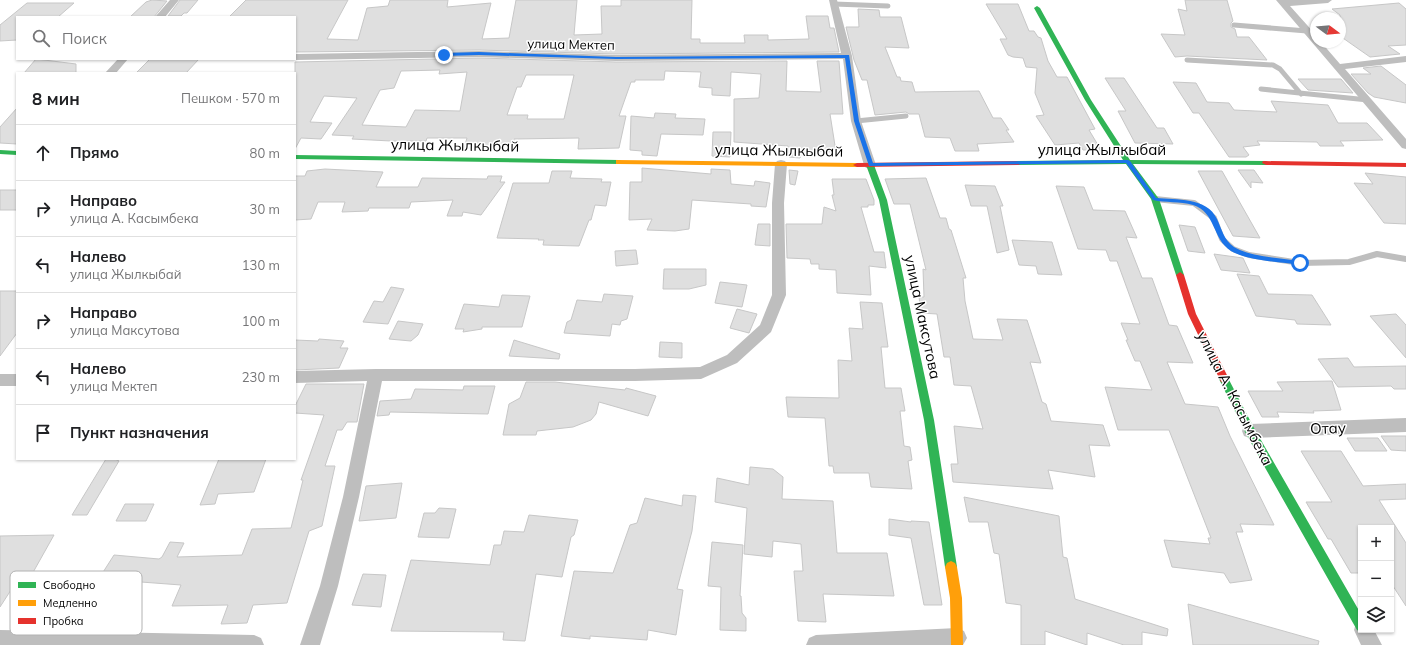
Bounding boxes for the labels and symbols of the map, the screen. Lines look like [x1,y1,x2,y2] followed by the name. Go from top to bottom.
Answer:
[1310,12,1346,48] north arrow
[527,35,615,53] street label: улица Мектеп
[435,46,453,64] route end
[391,134,519,156] street label: улица Жылкыбай
[715,139,843,161] street label: улица Жылкыбай
[1038,140,1166,159] street label: улица Жылкыбай
[901,253,945,381] street label: улица Максутова
[1291,254,1309,272] route start
[1193,328,1277,468] street label: улица А. Касымбека
[1310,418,1346,438] street label: Отау
[10,571,142,635] legend
[43,578,96,592] text: Свободно
[43,596,97,610] text: Медленно
[43,614,84,628] text: Пробка

